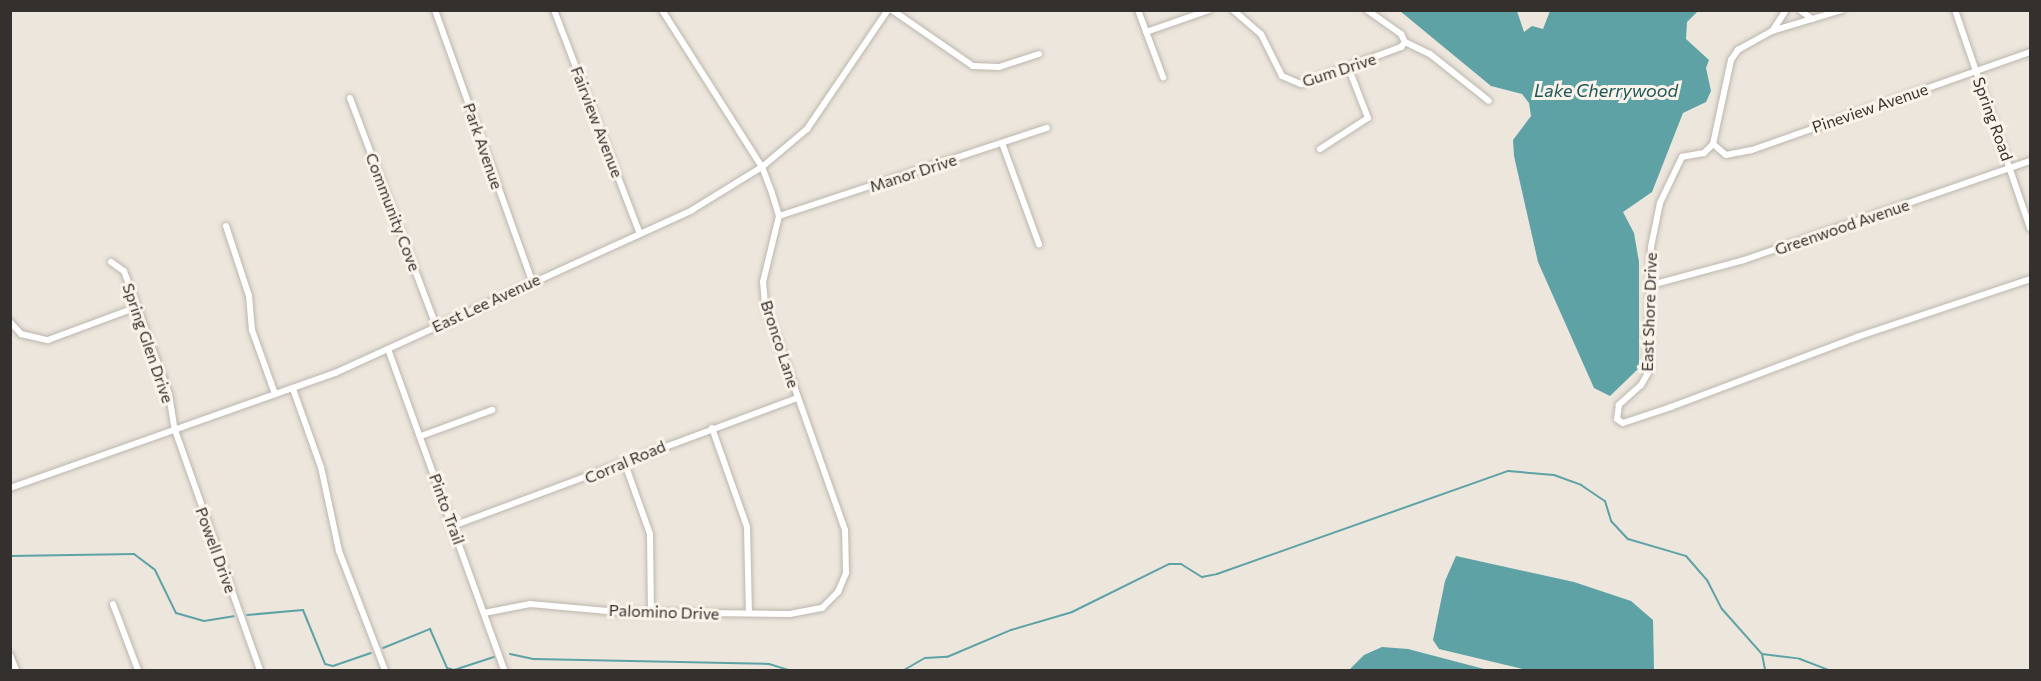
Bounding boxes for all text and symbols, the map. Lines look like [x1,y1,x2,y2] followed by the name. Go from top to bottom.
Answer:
[1300,49,1378,91] street label: Gum Drive
[567,64,627,180] street label: Fairview Avenue
[1969,75,2017,163] street label: Spring Road
[1534,79,1678,101] water label: Lake Cherrywood
[1810,79,1930,137] street label: Pineview Avenue
[459,100,507,192] street label: Park Avenue
[362,150,424,274] street label: Community Cove
[867,150,959,196] street label: Manor Drive
[1772,195,1912,259] street label: Greenwood Avenue
[1637,252,1661,372] street label: East Shore Drive
[429,270,543,336] street label: East Lee Avenue
[119,281,177,405] street label: Spring Glen Drive
[757,298,803,390] street label: Bronco Lane
[582,436,668,488] street label: Corral Road
[425,471,469,547] street label: Pinto Trail
[192,505,240,595] street label: Powell Drive
[608,600,720,624] street label: Palomino Drive

